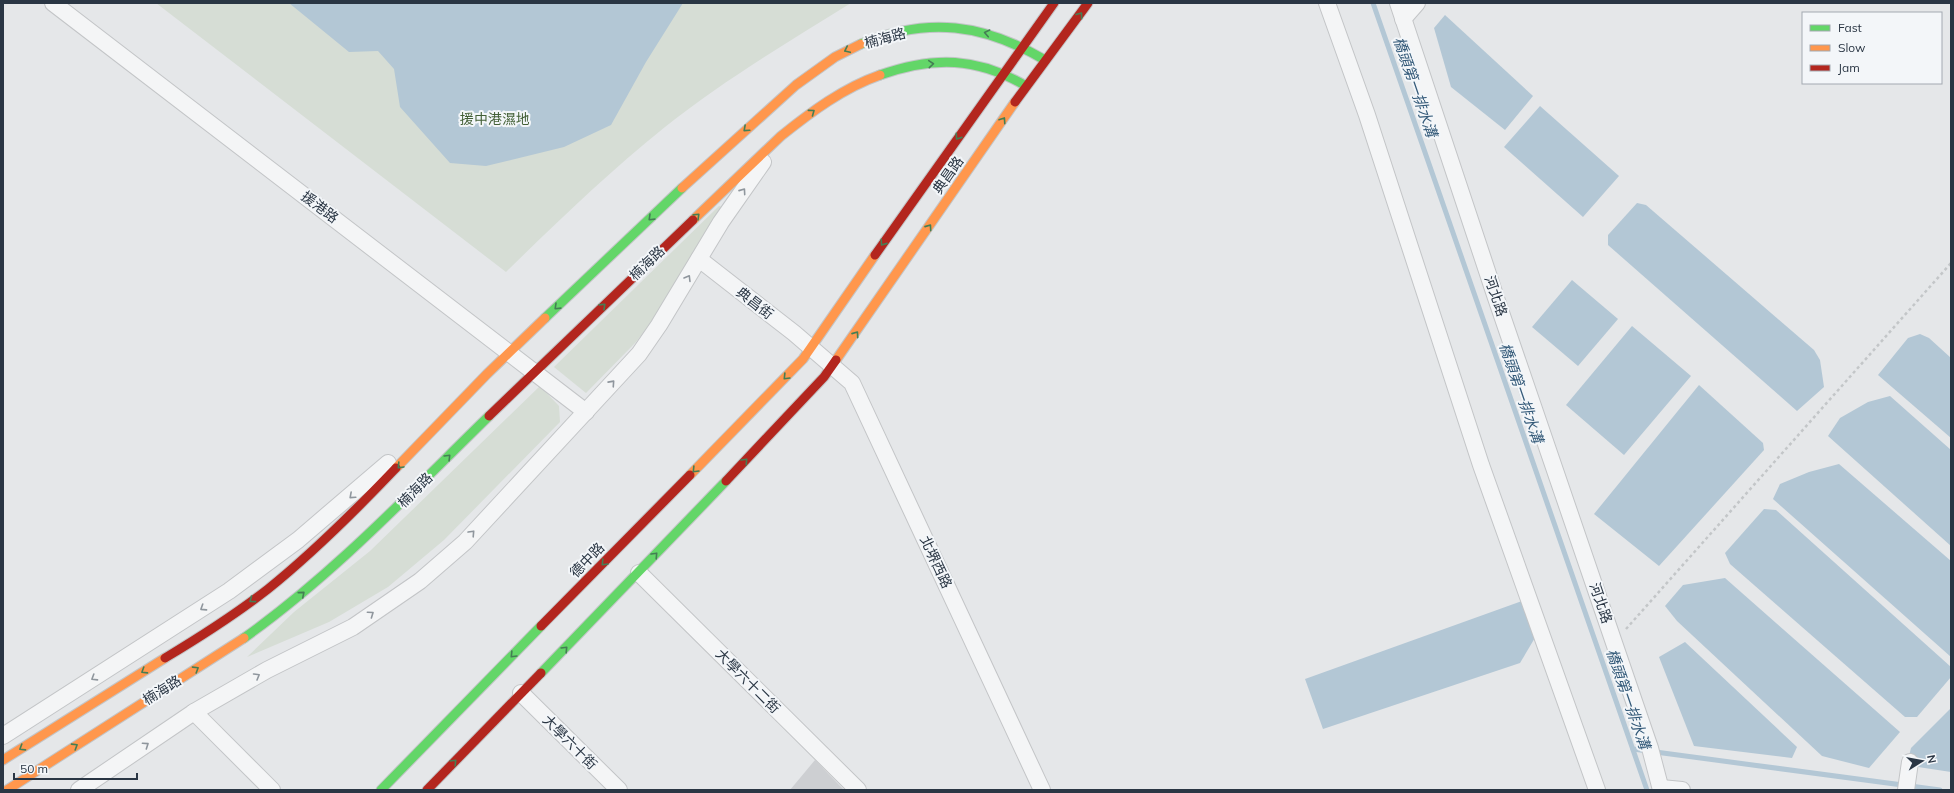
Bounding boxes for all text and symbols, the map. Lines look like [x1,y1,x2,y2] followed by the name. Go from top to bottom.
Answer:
[1075,12,1082,19] one-way arrow
[1802,12,1942,84] legend
[1838,20,1862,35] text: Fast
[862,24,908,52] street label: 楠海路
[984,29,990,37] one-way arrow
[1389,34,1442,141] water label: 橋頭第一排水溝
[1838,40,1866,55] text: Slow
[844,45,851,53] one-way arrow
[928,60,934,69] one-way arrow
[1838,60,1860,75] text: Jam
[808,109,815,117] one-way arrow
[460,110,530,128] park label: 援中港濕地
[998,117,1005,124] one-way arrow
[743,124,751,132] one-way arrow
[956,132,963,139] one-way arrow
[929,153,967,197] street label: 典昌路
[298,187,342,227] street label: 援港路
[738,188,746,195] one-way arrow
[648,213,656,220] one-way arrow
[692,213,700,221] one-way arrow
[925,224,932,231] one-way arrow
[880,239,888,246] one-way arrow
[626,242,668,284] street label: 楠海路
[1481,273,1511,319] street label: 河北路
[683,275,690,282] one-way arrow
[733,283,777,323] street label: 典昌街
[554,302,562,310] one-way arrow
[598,304,605,311] one-way arrow
[851,331,859,338] one-way arrow
[1495,340,1548,447] water label: 橋頭第一排水溝
[783,372,791,380] one-way arrow
[608,380,615,388] one-way arrow
[443,454,451,462] one-way arrow
[740,458,747,466] one-way arrow
[397,461,405,469] one-way arrow
[692,465,700,473] one-way arrow
[394,469,436,511] street label: 楠海路
[349,491,356,498] one-way arrow
[467,530,475,538] one-way arrow
[916,533,956,591] street label: 北堺西路
[566,539,608,581] street label: 德中路
[650,553,657,560] one-way arrow
[601,558,609,566] one-way arrow
[1586,580,1616,626] street label: 河北路
[297,591,305,598] one-way arrow
[250,595,257,602] one-way arrow
[200,603,207,611] one-way arrow
[367,611,374,619] one-way arrow
[712,645,784,717] street label: 大學六十二街
[560,646,568,654] one-way arrow
[1602,646,1655,753] water label: 橋頭第一排水溝
[510,650,518,658] one-way arrow
[192,666,199,674] one-way arrow
[141,667,148,674] one-way arrow
[139,671,185,709] street label: 楠海路
[91,674,98,681] one-way arrow
[253,674,260,681] one-way arrow
[539,711,601,773] street label: 大學六十街
[1902,741,1942,781] north arrow
[142,742,149,749] one-way arrow
[19,743,26,750] one-way arrow
[70,744,77,751] one-way arrow
[1924,754,1939,765] text: N
[14,755,137,781] scale bar
[450,759,457,767] one-way arrow
[20,761,48,776] text: 50 m

